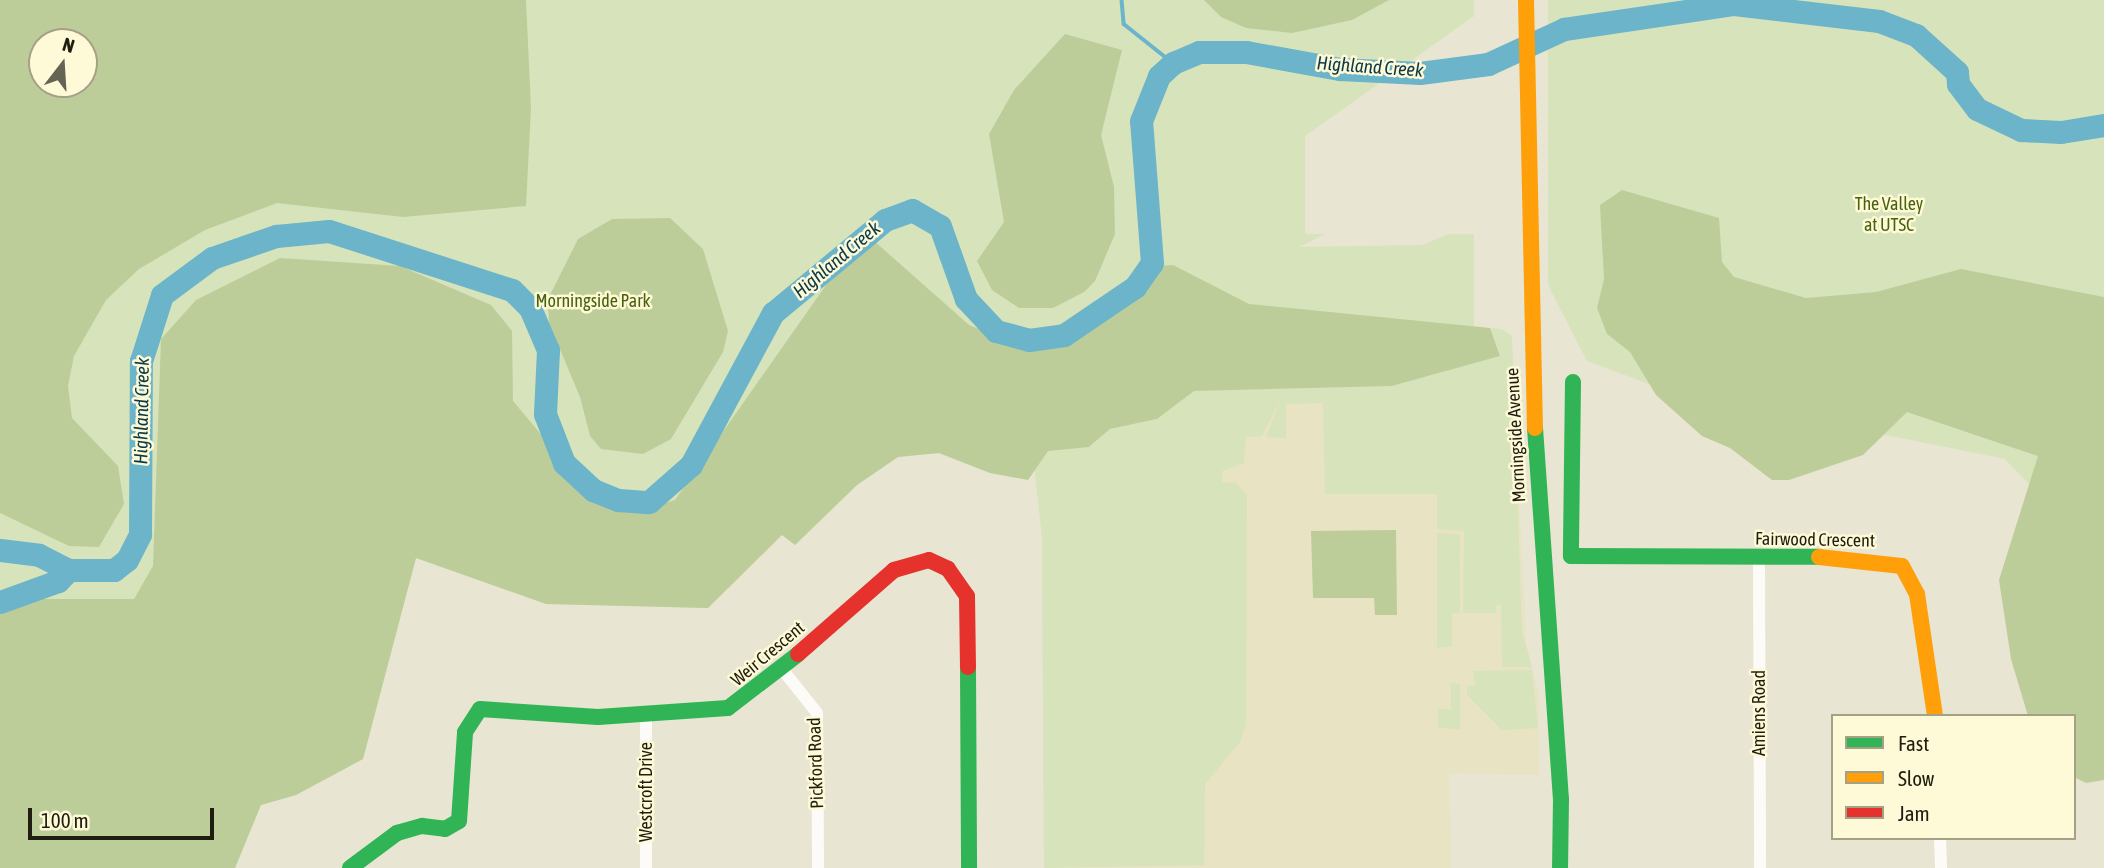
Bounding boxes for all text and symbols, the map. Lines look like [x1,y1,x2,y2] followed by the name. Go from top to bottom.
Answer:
[28,28,98,98] north arrow
[60,33,77,57] text: N
[1316,52,1424,82] water label: Highland Creek
[1855,194,1923,236] park label: The Valley at UTSC
[789,217,885,303] water label: Highland Creek
[536,290,650,312] park label: Morningside Park
[130,357,154,465] water label: Highland Creek
[1502,367,1530,503] street label: Morningside Avenue
[1755,528,1875,552] street label: Fairwood Crescent
[727,617,809,691] street label: Weir Crescent
[1748,670,1770,756] street label: Amiens Road
[1831,714,2076,840] legend
[804,717,828,809] street label: Pickford Road
[1898,731,1929,755] text: Fast
[635,742,657,842] street label: Westcroft Drive
[1898,766,1934,790] text: Slow
[32,794,217,838] scale bar
[1898,801,1930,825] text: Jam
[41,808,89,832] text: 100 m

